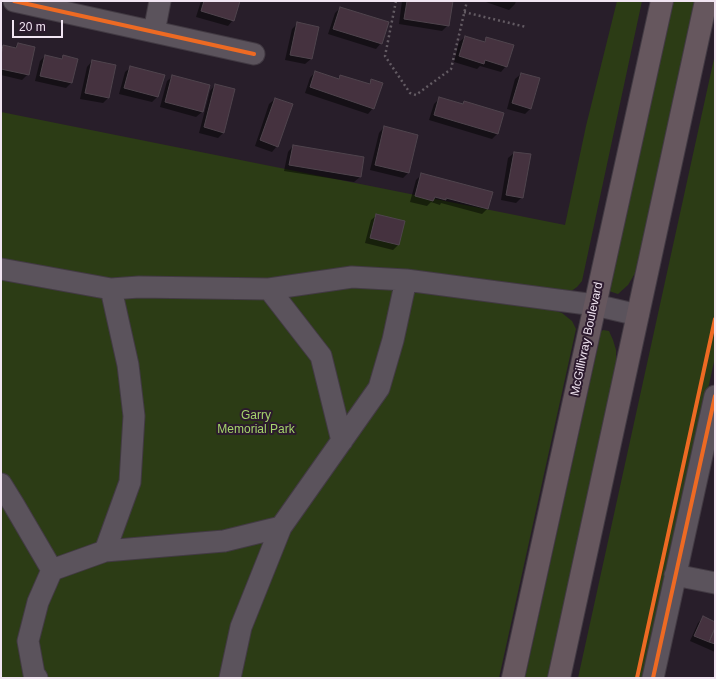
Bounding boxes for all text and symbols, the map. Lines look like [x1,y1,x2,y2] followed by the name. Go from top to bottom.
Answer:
[14,12,65,38] scale bar
[19,20,46,34] text: 20 m
[568,281,606,397] street label: McGillivray Boulevard
[217,409,295,437] park label: Garry Memorial Park

